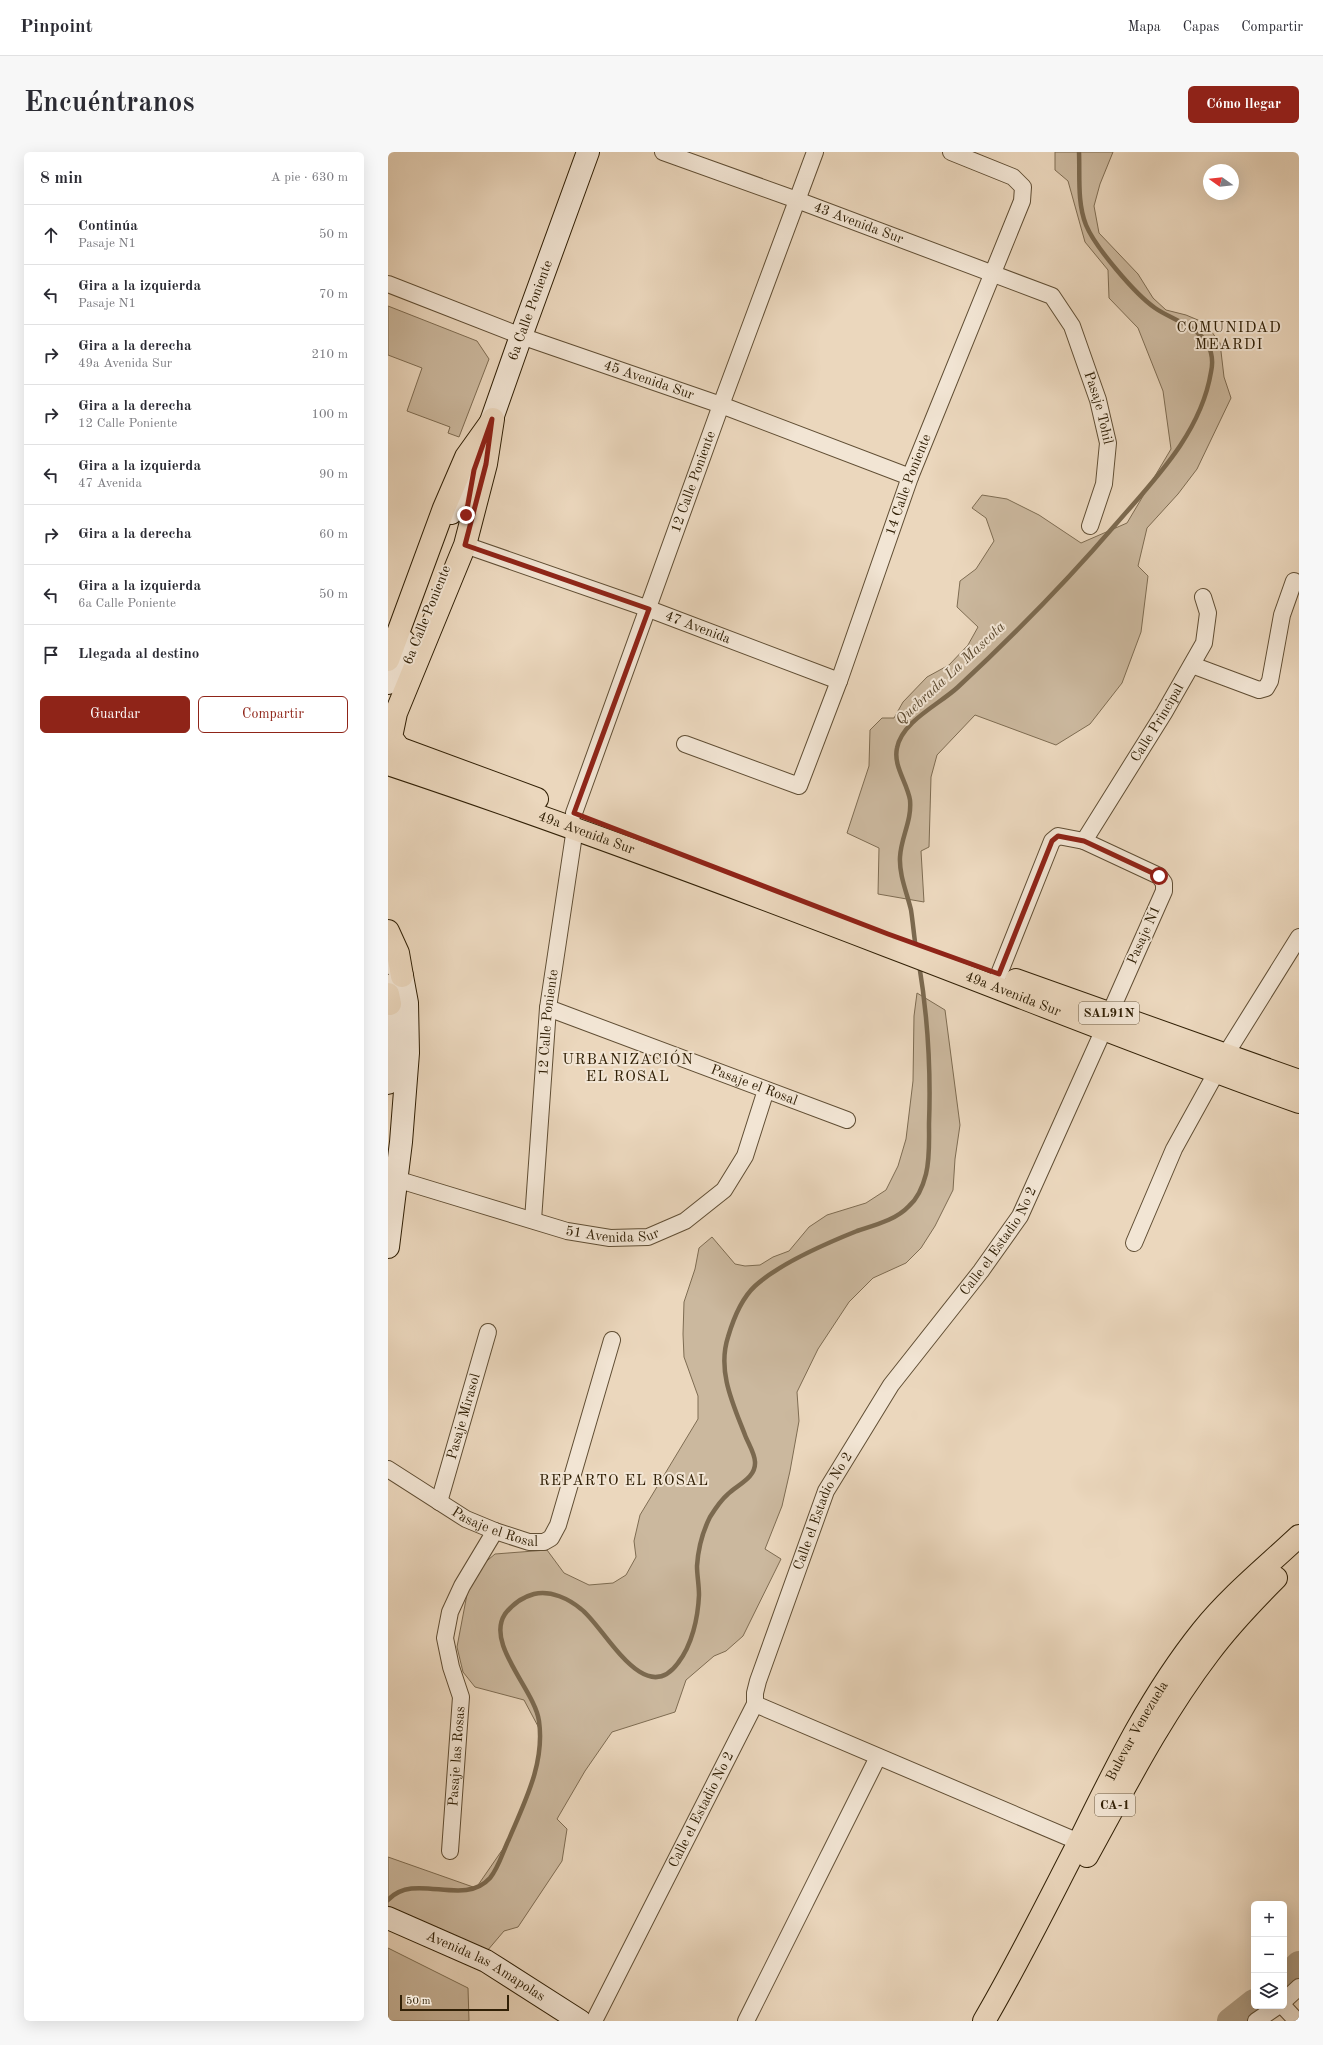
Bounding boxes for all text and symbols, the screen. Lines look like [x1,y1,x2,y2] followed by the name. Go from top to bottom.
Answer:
[20,18,93,37] text: Pinpoint
[1128,20,1161,34] text: Mapa
[1183,20,1219,34] text: Capas
[1241,20,1303,34] text: Compartir
[1188,86,1299,123] button: Cómo llegar
[24,90,194,118] text: Encuéntranos
[1203,164,1239,200] north arrow
[40,170,83,187] text: 8 min
[271,171,348,184] text: A pie · 630 m
[812,200,905,246] street label: 43 Avenida Sur
[78,219,138,234] text: Continúa
[40,224,62,246] icon: ahead
[319,228,348,241] text: 50 m
[78,237,136,250] text: Pasaje N1
[506,258,555,362] street label: 6a Calle Poniente
[78,279,201,294] text: Gira a la izquierda
[40,284,62,306] icon: left
[319,288,348,301] text: 70 m
[78,297,136,310] text: Pasaje N1
[1176,321,1282,353] district label: COMUNIDAD MEARDI
[78,339,192,354] text: Gira a la derecha
[40,344,62,366] icon: right
[311,348,348,361] text: 210 m
[78,357,172,370] text: 49a Avenida Sur
[602,358,696,402] street label: 45 Avenida Sur
[1082,370,1115,446] street label: Pasaje Tohil
[78,399,192,414] text: Gira a la derecha
[40,404,62,426] icon: right
[311,408,348,421] text: 100 m
[78,417,177,430] text: 12 Calle Poniente
[669,429,718,534] street label: 12 Calle Poniente
[883,432,934,537] street label: 14 Calle Poniente
[78,459,201,474] text: Gira a la izquierda
[40,464,62,486] icon: left
[319,468,348,481] text: 90 m
[78,477,142,490] text: 47 Avenida
[457,506,475,524] route end
[40,524,62,546] icon: right
[78,527,192,542] text: Gira a la derecha
[319,528,348,541] text: 60 m
[401,563,453,667] street label: 6a Calle Poniente
[78,579,201,594] text: Gira a la izquierda
[40,584,62,606] icon: left
[319,588,348,601] text: 50 m
[78,597,176,610] text: 6a Calle Poniente
[663,609,733,646] street label: 47 Avenida
[893,620,1009,728] water label: Quebrada La Mascota
[40,644,62,666] icon: arrive
[78,647,199,662] text: Llegada al destino
[1128,681,1186,764] street label: Calle Principal
[40,696,190,733] button: Guardar
[198,696,348,733] button: Compartir
[536,809,637,857] street label: 49a Avenida Sur
[1150,867,1168,885] route start
[1125,904,1163,966] street label: Pasaje N1
[536,968,561,1076] street label: 12 Calle Poniente
[963,969,1063,1019] street label: 49a Avenida Sur
[1079,1002,1139,1024] road number: SAL91N
[562,1049,694,1085] district label: URBANIZACIÓN EL ROSAL
[709,1063,800,1108] street label: Pasaje el Rosal
[957,1185,1039,1298] street label: Calle el Estadio No 2
[564,1224,662,1245] street label: 51 Avenida Sur
[445,1372,483,1461] street label: Pasaje Mirasol
[791,1450,855,1572] street label: Calle el Estadio No 2
[539,1474,709,1489] district label: REPARTO EL ROSAL
[449,1505,538,1549] street label: Pasaje el Rosal
[1104,1679,1171,1783] street label: Bulevar Venezuela
[446,1706,467,1807] street label: Pasaje las Rosas
[666,1750,736,1870] street label: Calle el Estadio No 2
[1095,1794,1135,1816] road number: CA-1
[1251,1901,1287,2009] map controls
[1251,1901,1287,1937] button: +
[424,1929,547,2004] street label: Avenida las Amapolas
[1251,1937,1287,1973] button: −
[1251,1973,1287,2009] button: layers
[400,1993,509,2012] scale bar
[406,1996,431,2007] text: 50 m

